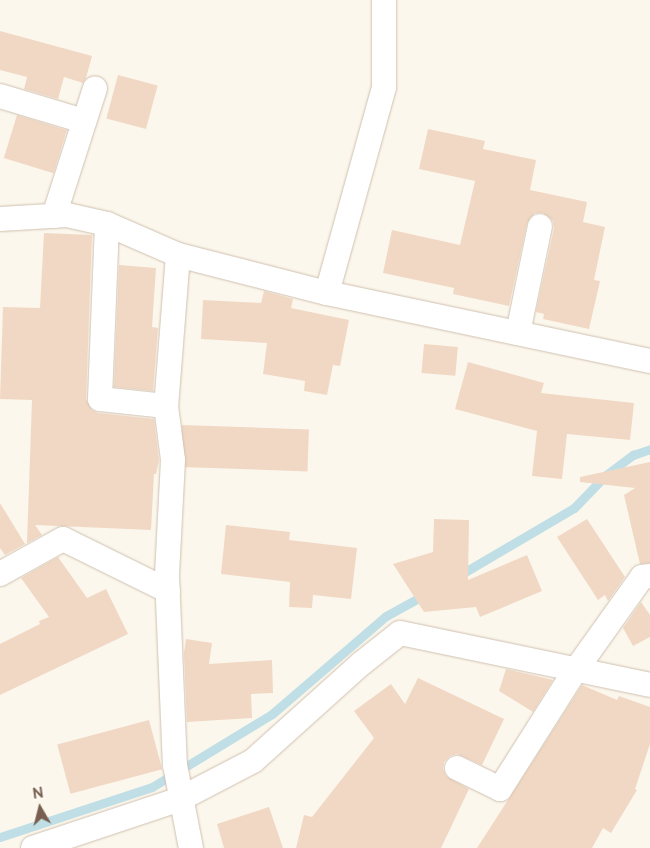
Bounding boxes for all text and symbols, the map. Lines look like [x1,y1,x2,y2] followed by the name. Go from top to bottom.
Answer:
[15,783,65,833] north arrow
[32,784,44,802] text: N

